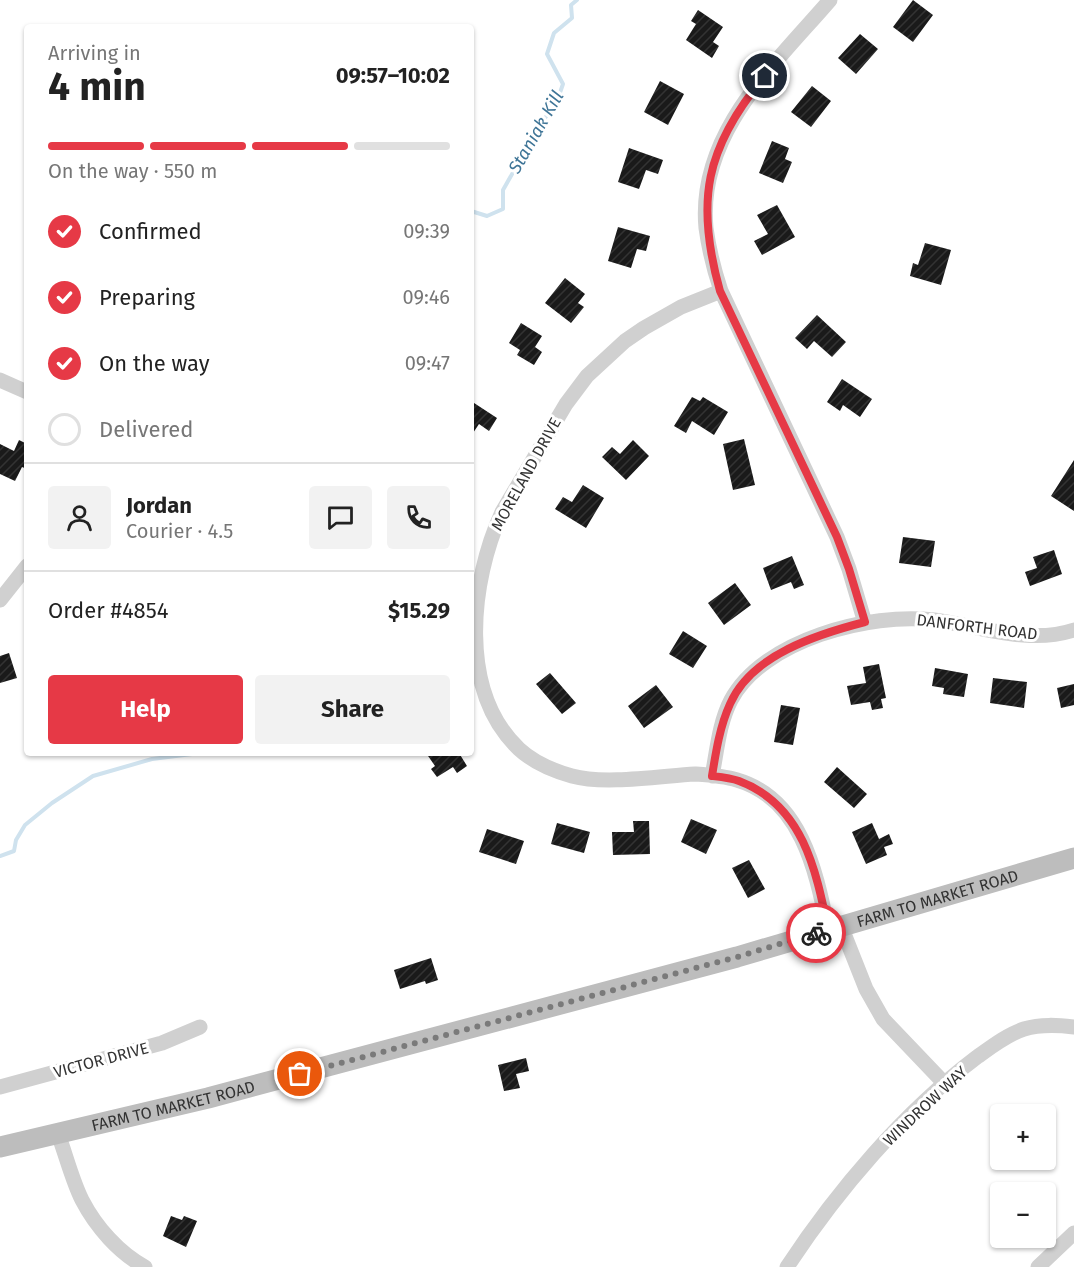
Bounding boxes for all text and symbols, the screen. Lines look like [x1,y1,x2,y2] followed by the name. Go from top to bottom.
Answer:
[48,41,141,65] text: Arriving in
[739,50,790,101] pin
[748,59,781,92] icon: home
[336,62,450,89] text: 09:57–10:02
[48,64,146,110] text: 4 min
[503,87,569,178] water label: Staniak Kill
[48,159,217,183] text: On the way · 550 m
[48,215,81,248] icon: check
[99,218,202,245] text: Confirmed
[403,219,450,243] text: 09:39
[48,281,81,314] icon: check
[99,284,195,311] text: Preparing
[403,285,450,309] text: 09:46
[48,347,81,380] icon: check
[99,350,210,377] text: On the way
[405,351,450,375] text: 09:47
[487,414,565,534] street label: MORELAND DRIVE
[99,416,194,443] text: Delivered
[48,486,111,549] button: person
[309,486,372,549] button: chat
[387,486,450,549] button: phone
[126,492,192,519] text: Jordan
[126,519,233,543] text: Courier · 4.5
[48,597,168,624] text: Order #4854
[388,597,450,624] text: $15.29
[916,610,1038,644] street label: DANFORTH ROAD
[48,675,243,744] button: Help
[255,675,450,744] button: Share
[854,865,1020,931] street label: FARM TO MARKET ROAD
[786,903,846,963] courier
[800,917,833,950] icon: bike
[52,1038,150,1082] street label: VICTOR DRIVE
[274,1048,325,1099] pin
[283,1057,316,1090] icon: bag
[879,1062,971,1150] street label: WINDROW WAY
[90,1076,257,1135] street label: FARM TO MARKET ROAD
[990,1104,1056,1248] map controls
[990,1104,1056,1170] button: +
[990,1182,1056,1248] button: −

